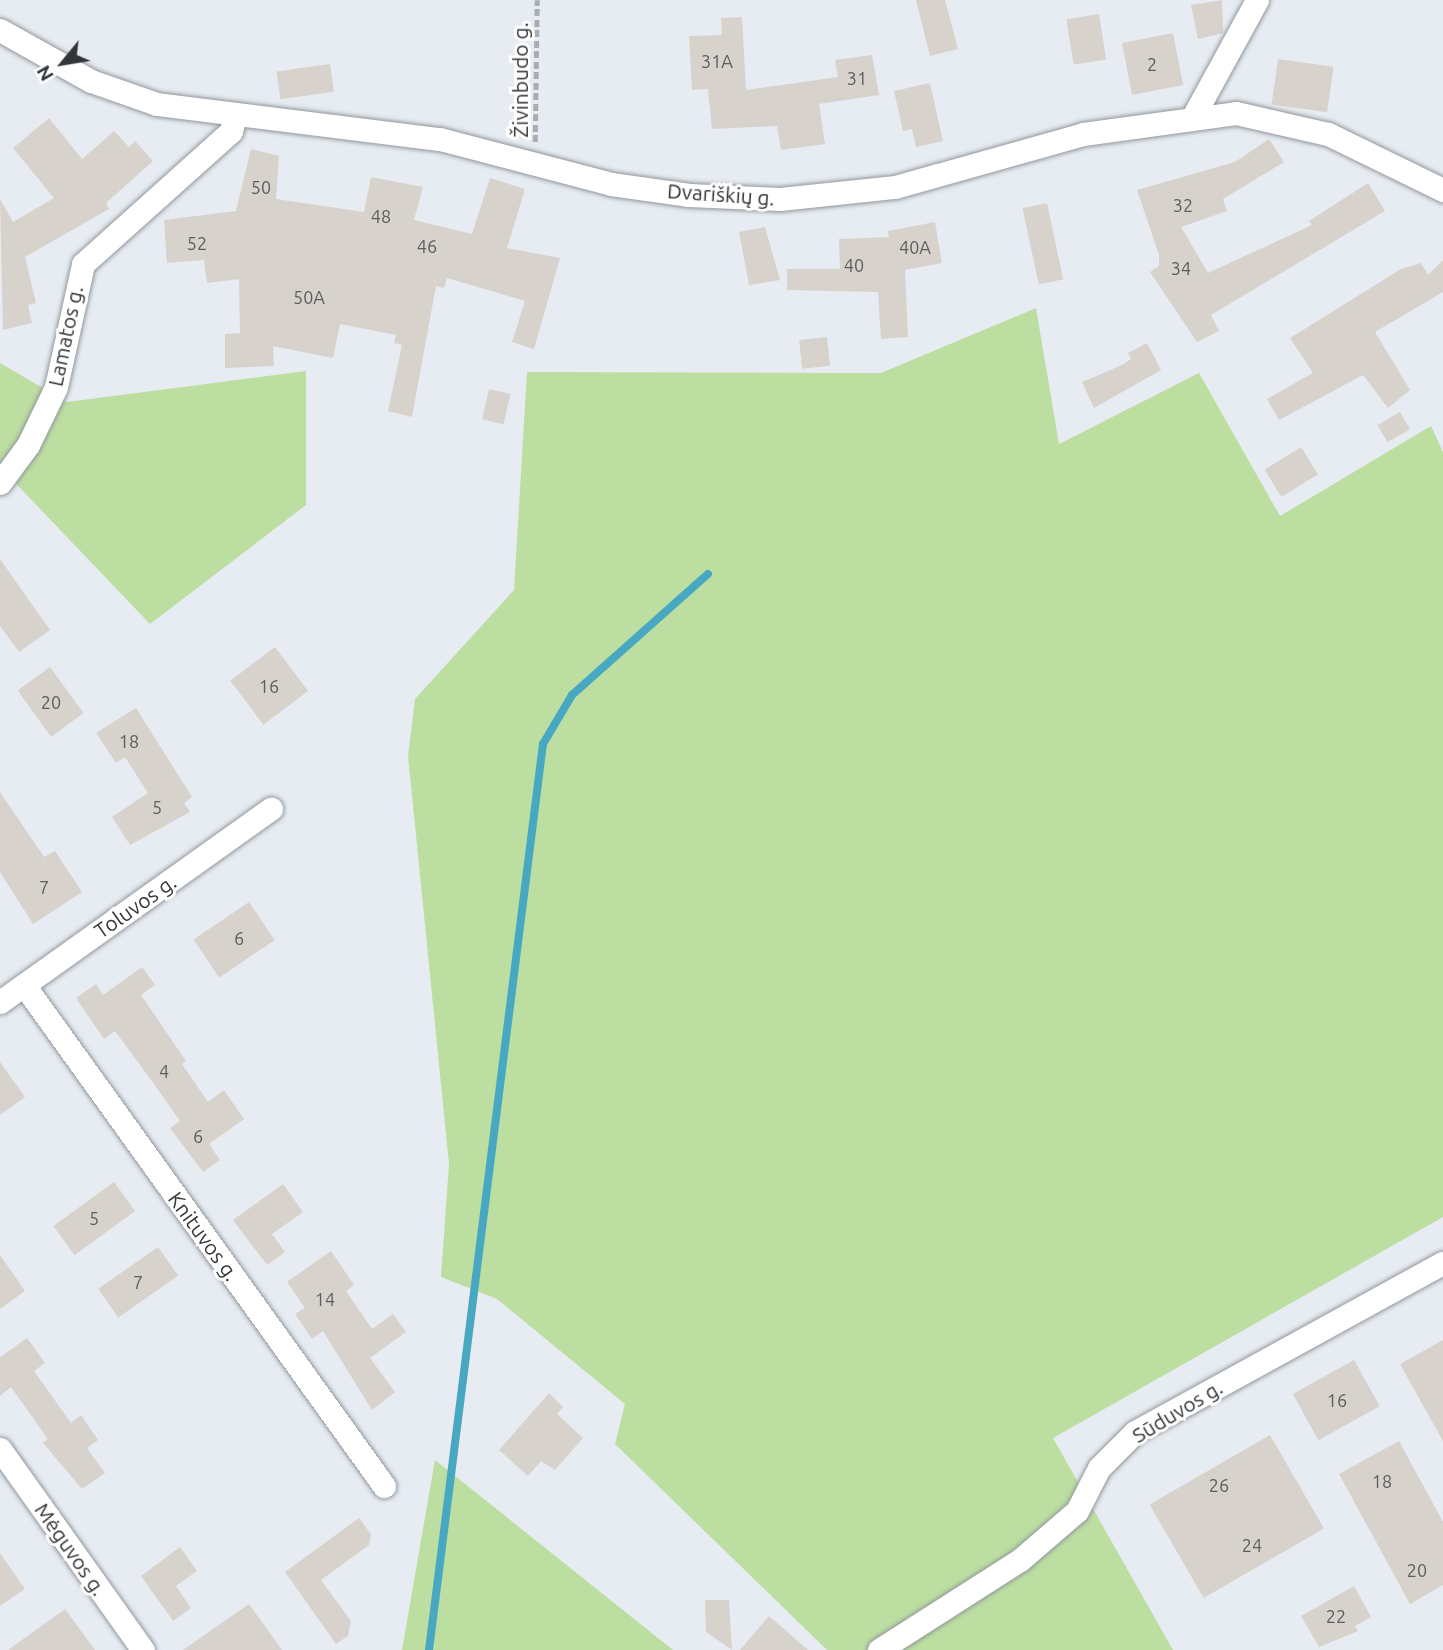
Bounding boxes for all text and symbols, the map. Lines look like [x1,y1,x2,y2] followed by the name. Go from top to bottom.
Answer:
[507,22,533,138] street label: Živinbudo g.
[28,28,98,98] north arrow
[701,50,733,72] house number: 31A
[1147,53,1157,75] house number: 2
[32,62,58,85] text: N
[847,67,867,89] house number: 31
[251,176,271,198] house number: 50
[666,178,776,210] street label: Dvariškių g.
[1173,194,1193,216] house number: 32
[371,205,391,227] house number: 48
[187,232,207,254] house number: 52
[417,235,437,257] house number: 46
[899,236,931,258] house number: 40A
[844,254,864,276] house number: 40
[1171,257,1191,279] house number: 34
[42,283,88,389] street label: Lamatos g.
[293,286,325,308] house number: 50A
[259,675,279,697] house number: 16
[41,691,61,713] house number: 20
[119,730,139,752] house number: 18
[152,796,162,818] house number: 5
[89,869,181,943] street label: Toluvos g.
[39,876,49,898] house number: 7
[234,927,244,949] house number: 6
[159,1060,169,1082] house number: 4
[193,1125,203,1147] house number: 6
[163,1187,245,1285] street label: Knituvos g.
[89,1207,99,1229] house number: 5
[133,1271,143,1293] house number: 7
[315,1288,335,1310] house number: 14
[1127,1374,1227,1448] street label: Sūduvos g.
[1327,1389,1347,1411] house number: 16
[1372,1470,1392,1492] house number: 18
[1209,1474,1229,1496] house number: 26
[30,1498,112,1600] street label: Mėguvos g.
[1242,1534,1262,1556] house number: 24
[1407,1559,1427,1581] house number: 20
[1326,1605,1346,1627] house number: 22

